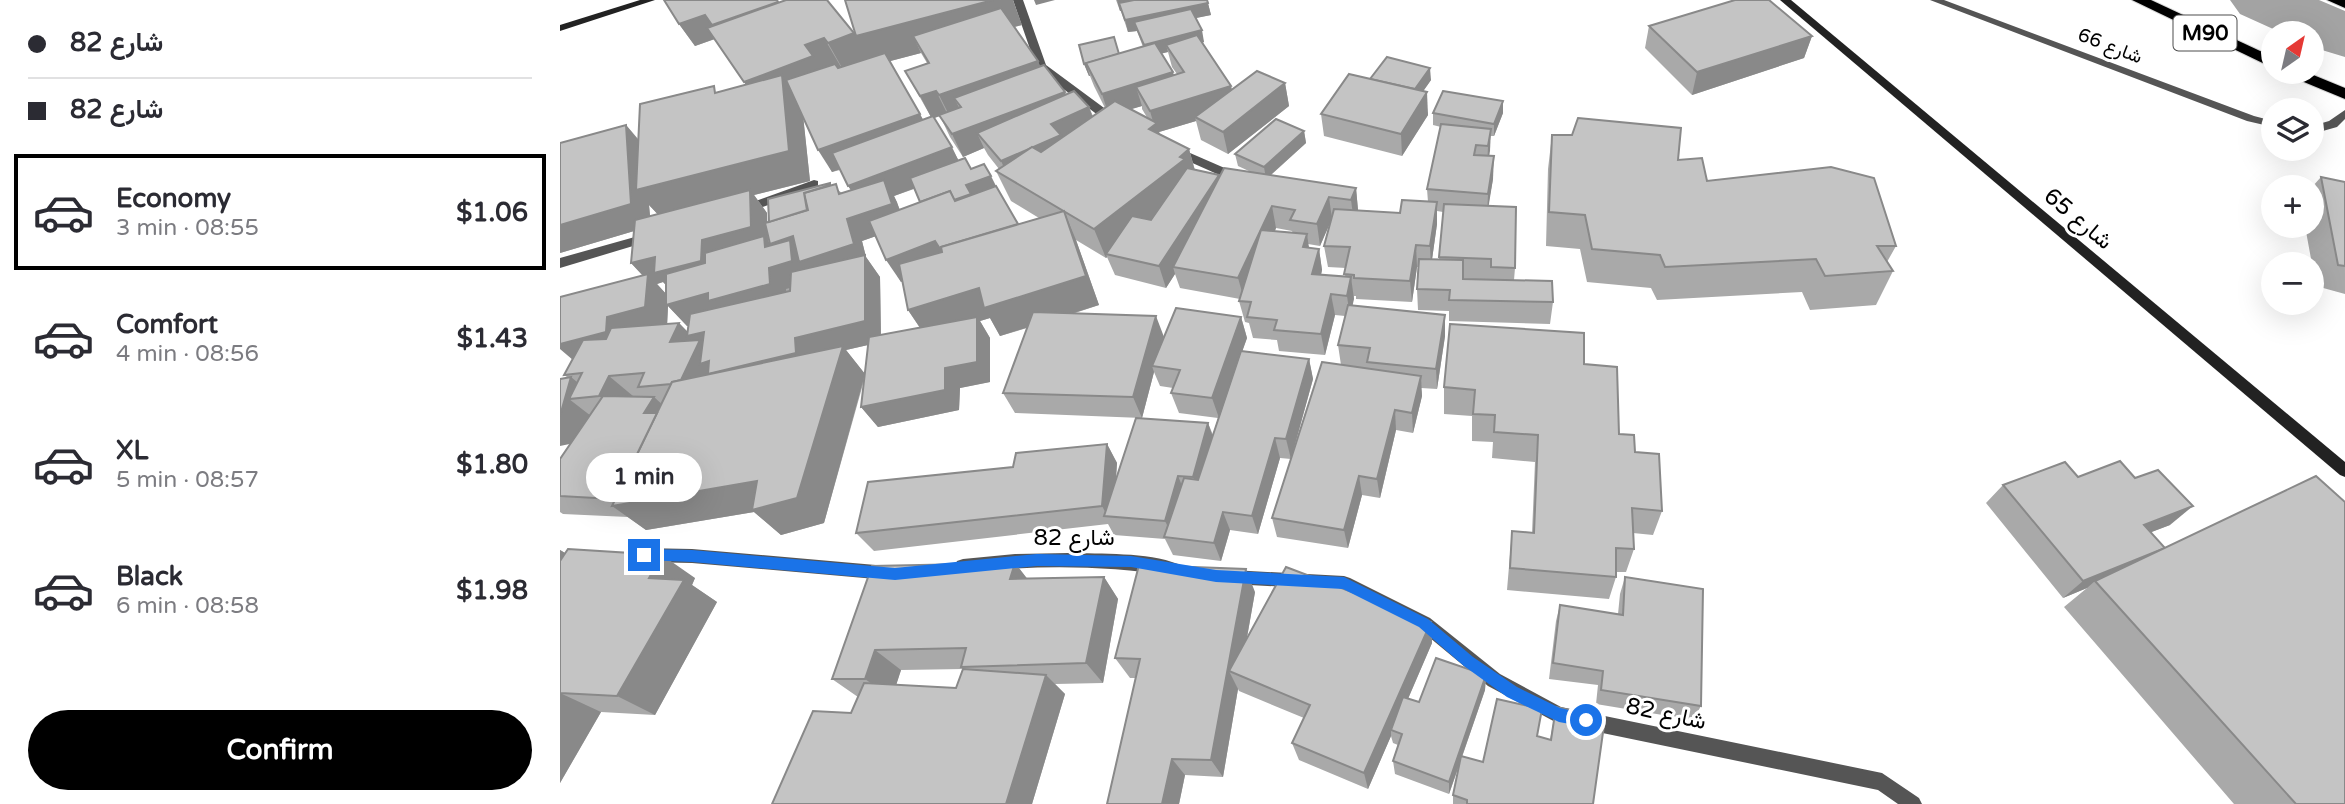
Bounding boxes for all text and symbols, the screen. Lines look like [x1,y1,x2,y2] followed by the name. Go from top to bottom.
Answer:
[2174,16,2236,50] road number: M90
[2261,21,2324,84] north arrow
[2261,21,2324,315] map controls
[2074,24,2145,69] street label: شارع 66
[70,27,163,58] text: شارع 82
[70,94,163,125] text: شارع 82
[2261,98,2324,161] button: layers
[2261,175,2324,238] button: +
[32,181,95,244] icon: car
[2037,182,2118,257] street label: شارع 65
[116,183,231,214] text: Economy
[456,197,528,228] text: $1.06
[116,214,259,242] text: 3 min · 08:55
[2261,252,2324,315] button: −
[32,307,95,370] icon: car
[116,309,218,340] text: Comfort
[457,323,528,354] text: $1.43
[116,340,259,368] text: 4 min · 08:56
[32,433,95,496] icon: car
[116,435,148,466] text: XL
[456,449,528,480] text: $1.80
[586,454,702,503] callout: 1 min
[613,463,675,491] text: 1 min
[116,466,259,494] text: 5 min · 08:57
[1033,524,1115,553] street label: شارع 82
[628,539,660,571] route end
[32,559,95,622] icon: car
[116,561,183,592] text: Black
[456,575,528,606] text: $1.98
[116,592,259,620] text: 6 min · 08:58
[1623,692,1709,737] street label: شارع 82
[1570,704,1602,736] route start
[28,710,532,790] button: Confirm

